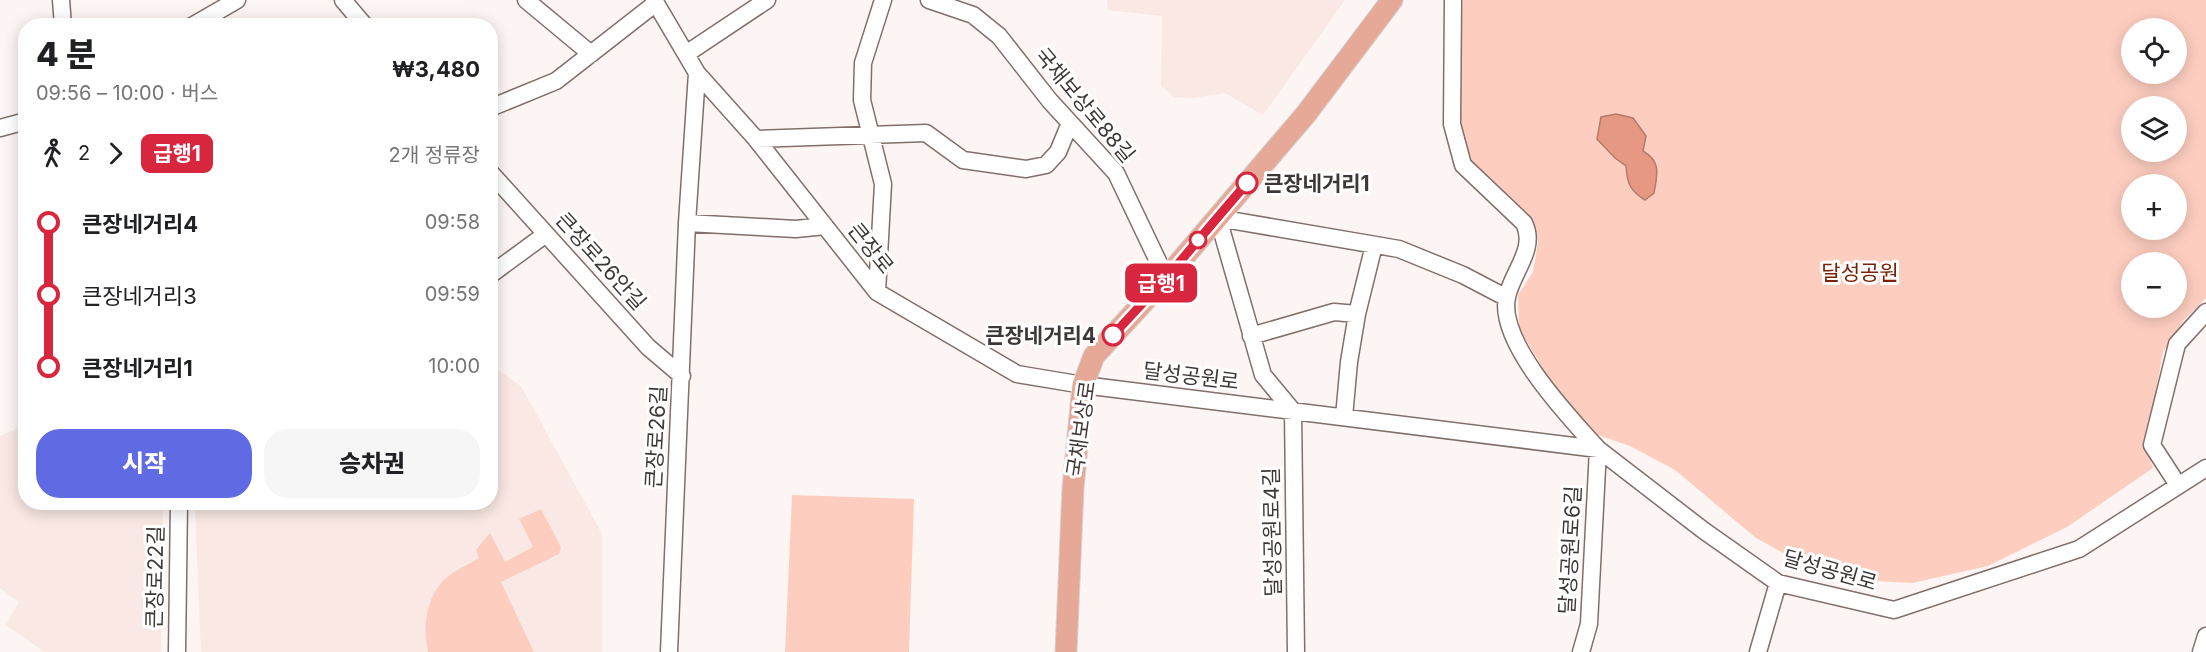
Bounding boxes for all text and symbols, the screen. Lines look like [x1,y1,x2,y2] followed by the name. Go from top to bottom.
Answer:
[2121,18,2187,318] map controls
[2121,18,2187,84] button: locate
[36,34,96,74] text: 4 분
[1030,43,1140,167] street label: 국채보상로88길
[392,56,480,82] text: ₩3,480
[36,81,218,105] text: 09:56 – 10:00 · 버스
[2121,96,2187,162] button: layers
[36,137,69,170] icon: walk
[99,137,132,170] icon: forward
[78,141,90,165] text: 2
[153,141,201,166] text: 급행1
[389,143,480,167] text: 2개 정류장
[1264,171,1370,196] place label: 큰장네거리1
[1236,172,1258,194] marker: 큰장네거리1
[2121,174,2187,240] button: +
[551,207,651,315] street label: 큰장로26안길
[425,210,480,234] text: 09:58
[82,211,198,237] text: 큰장네거리4
[843,218,899,278] street label: 큰장로
[1189,231,1207,249] unlabelled marker
[2121,252,2187,318] button: −
[1821,260,1899,285] park label: 달성공원
[1126,264,1196,302] line badge: 급행1
[1137,271,1185,296] text: 급행1
[425,282,480,306] text: 09:59
[82,283,197,309] text: 큰장네거리3
[985,323,1096,348] place label: 큰장네거리4
[1102,324,1124,346] marker: 큰장네거리4
[428,354,480,378] text: 10:00
[82,355,193,381] text: 큰장네거리1
[1142,358,1240,394] street label: 달성공원로
[1062,379,1100,479] street label: 국채보상로
[641,385,671,489] street label: 큰장로26길
[36,429,252,498] button: 시작
[264,429,480,498] button: 승차권
[1258,467,1286,597] street label: 달성공원로4길
[1554,485,1586,615] street label: 달성공원로6길
[142,525,168,629] street label: 큰장로22길
[1780,545,1880,595] street label: 달성공원로

